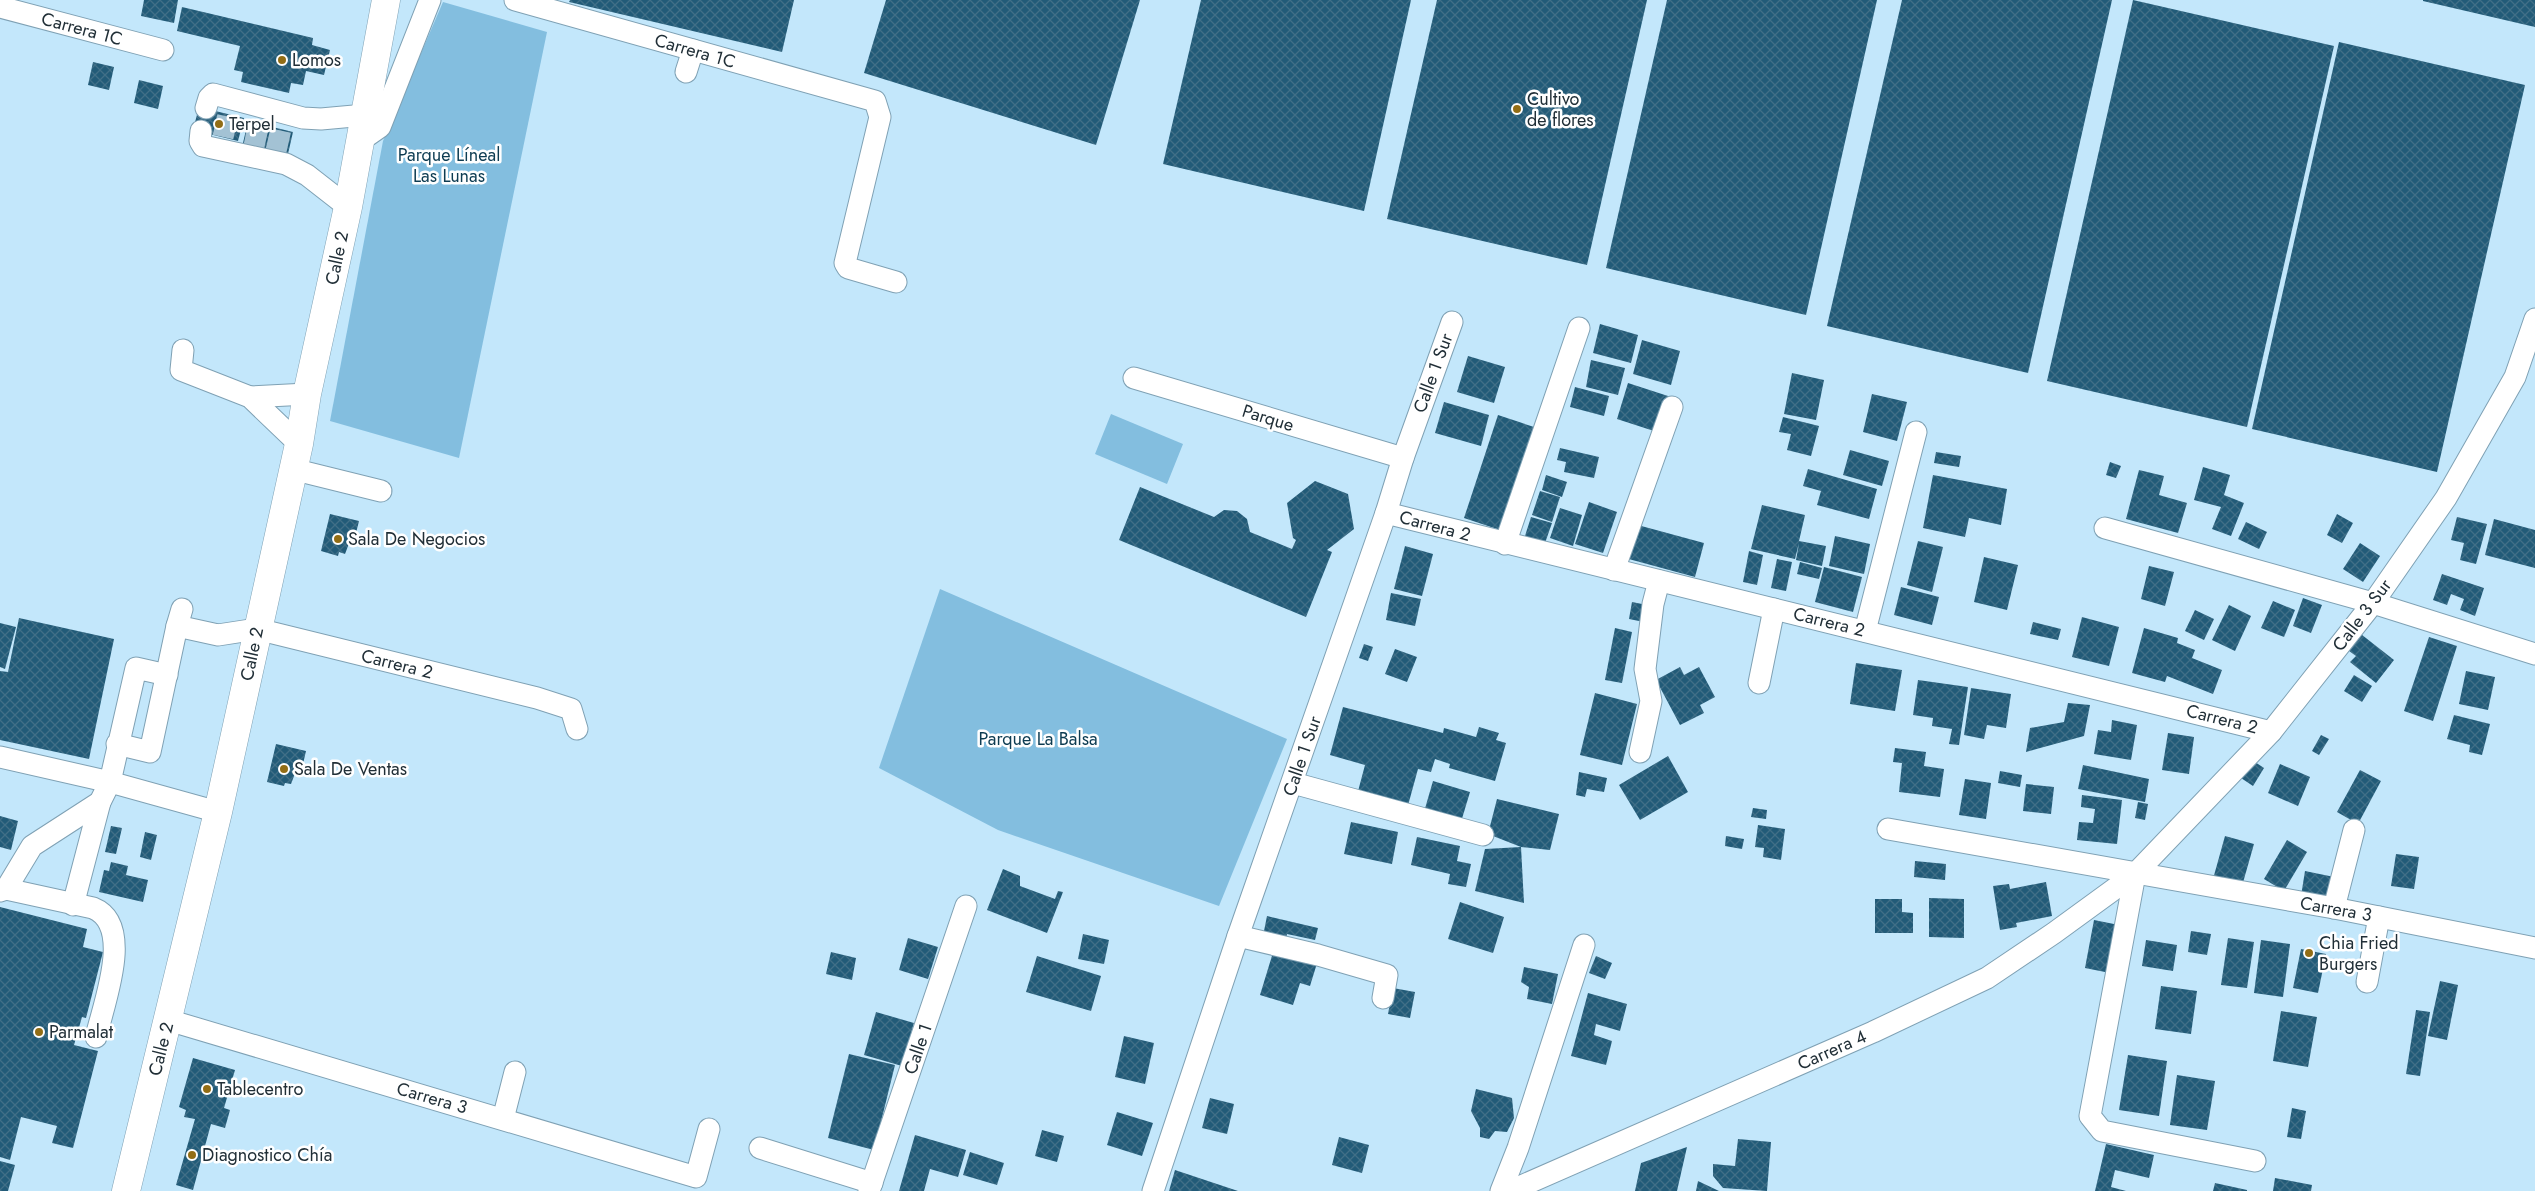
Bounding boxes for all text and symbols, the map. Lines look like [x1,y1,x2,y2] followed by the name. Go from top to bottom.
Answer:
[39,6,125,52] street label: Carrera 1C
[652,27,738,75] street label: Carrera 1C
[292,47,341,73] place label: Lomos
[276,54,288,66] marker: Lomos
[1527,86,1593,133] place label: Cultivo de flores
[1511,103,1523,115] marker: Cultivo de flores
[229,111,275,137] place label: Terpel
[213,118,225,130] marker: Terpel
[398,142,500,189] park label: Parque Líneal Las Lunas
[319,229,355,287] street label: Calle 2
[1407,329,1460,416] street label: Calle 1 Sur
[1239,398,1297,438] street label: Parque
[1396,504,1474,548] street label: Carrera 2
[348,526,485,552] place label: Sala De Negocios
[332,533,344,545] marker: Sala De Negocios
[2326,573,2398,657] street label: Calle 3 Sur
[1791,601,1867,643] street label: Carrera 2
[234,625,270,683] street label: Calle 2
[359,643,435,685] street label: Carrera 2
[2184,698,2260,740] street label: Carrera 2
[1276,712,1328,799] street label: Calle 1 Sur
[978,726,1098,752] park label: Parque La Balsa
[294,756,407,782] place label: Sala De Ventas
[278,763,290,775] marker: Sala De Ventas
[2298,890,2374,928] street label: Carrera 3
[2319,930,2399,977] place label: Chia Fried Burgers
[2303,947,2315,959] marker: Chia Fried Burgers
[49,1019,114,1045] place label: Parmalat
[142,1020,180,1078] street label: Calle 2
[897,1020,939,1078] street label: Calle 1
[1793,1023,1871,1077] street label: Carrera 4
[33,1026,45,1038] marker: Parmalat
[217,1076,303,1102] place label: Tablecentro
[394,1076,471,1121] street label: Carrera 3
[201,1083,213,1095] marker: Tablecentro
[202,1142,332,1168] place label: Diagnostico Chía
[186,1149,198,1161] marker: Diagnostico Chía

